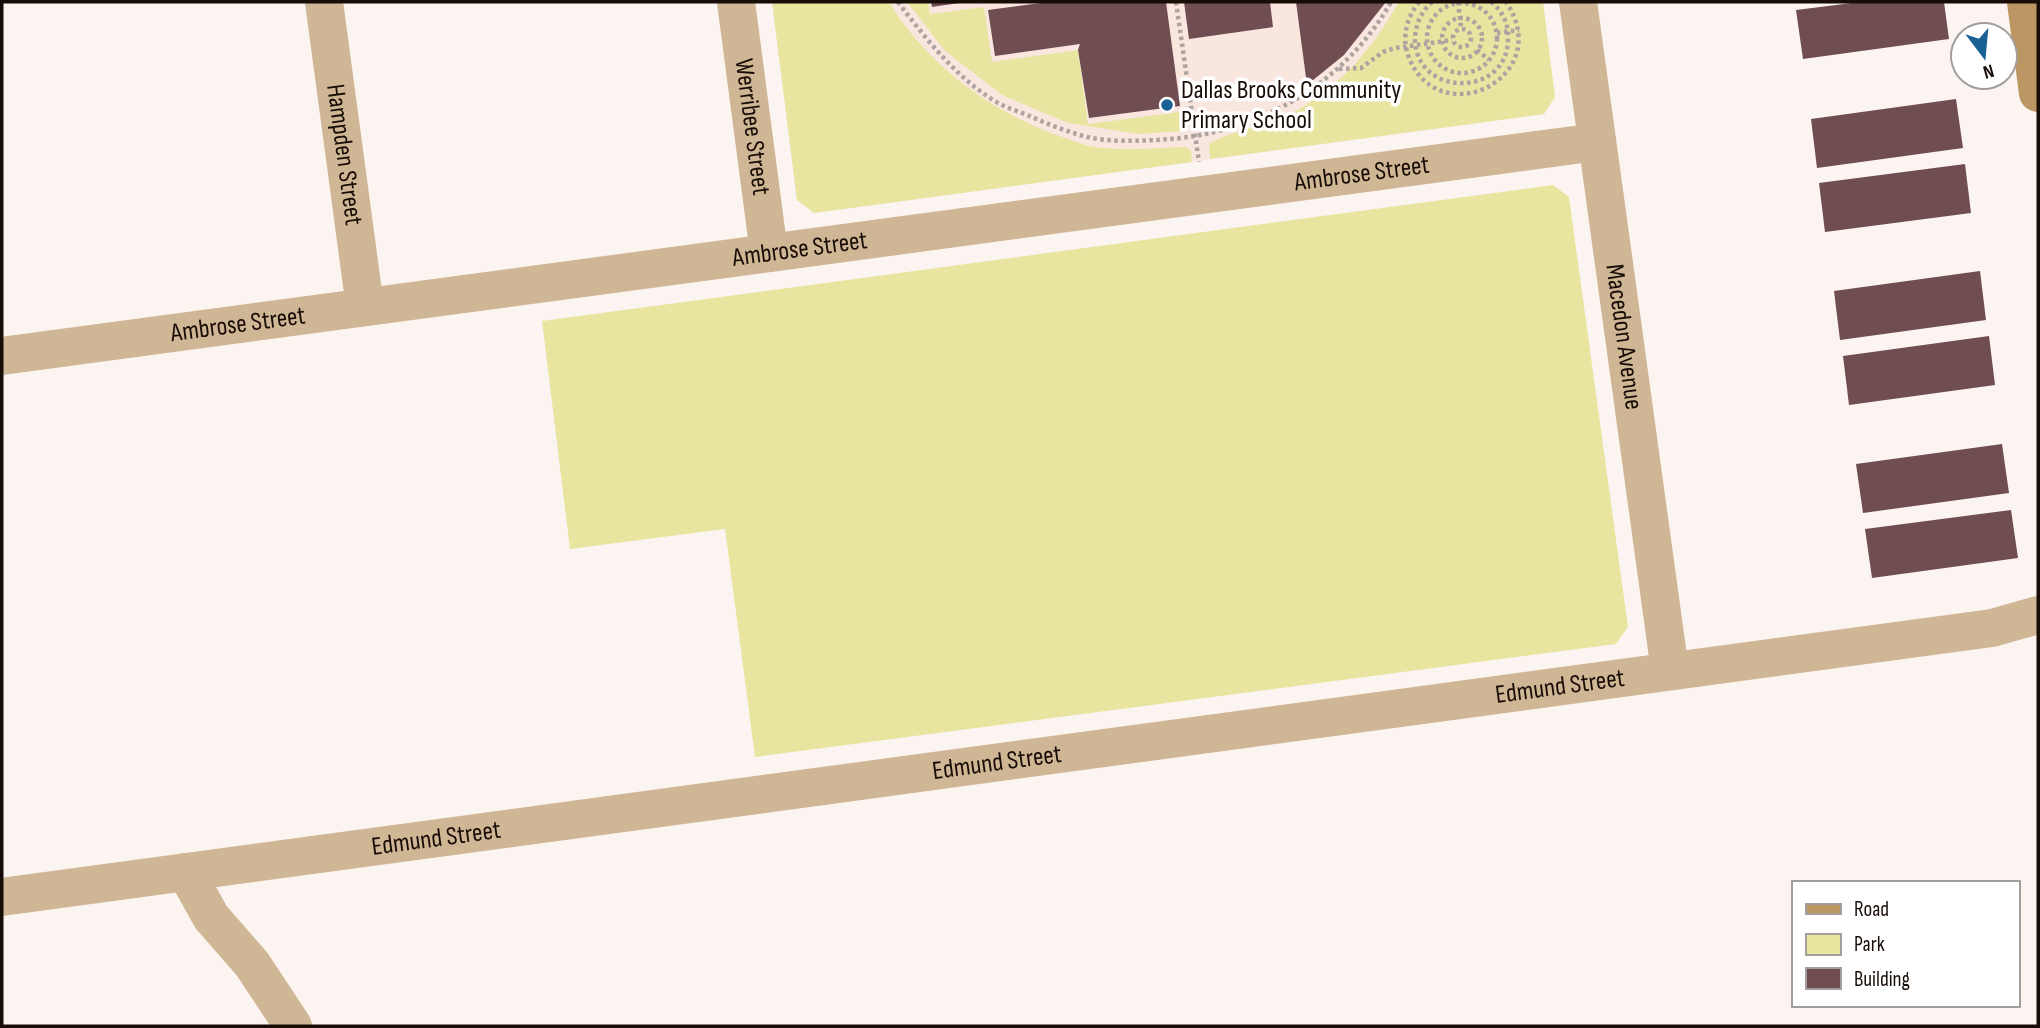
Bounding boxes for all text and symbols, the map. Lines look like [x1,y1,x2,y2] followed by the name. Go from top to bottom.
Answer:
[1949,21,2019,91] north arrow
[728,57,777,197] street label: Werribee Street
[1980,58,1996,83] text: N
[1181,75,1401,136] place label: Dallas Brooks Community Primary School
[320,82,369,227] street label: Hampden Street
[1159,97,1175,113] marker: Dallas Brooks Community Primary School
[1291,149,1431,198] street label: Ambrose Street
[730,225,869,273] street label: Ambrose Street
[1599,262,1649,412] street label: Macedon Avenue
[168,300,307,349] street label: Ambrose Street
[1493,662,1626,710] street label: Edmund Street
[930,738,1064,787] street label: Edmund Street
[370,814,503,862] street label: Edmund Street
[1792,881,2019,1007] legend
[1854,897,1889,922] text: Road
[1854,932,1885,957] text: Park
[1854,967,1910,992] text: Building

